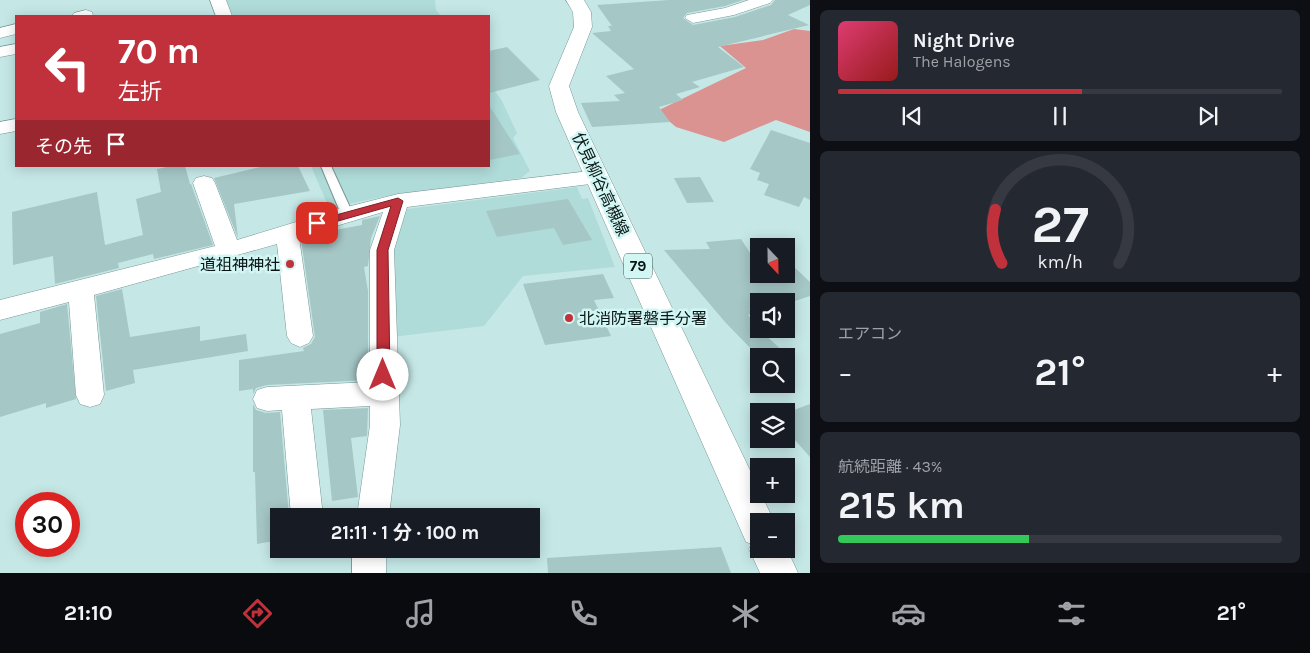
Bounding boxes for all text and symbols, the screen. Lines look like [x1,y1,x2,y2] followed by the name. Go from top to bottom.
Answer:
[913,30,1015,52] text: Night Drive
[118,31,200,72] text: 70 m
[35,35,100,100] icon: left
[913,52,1011,71] text: The Halogens
[118,79,162,105] text: 左折
[898,102,926,130] icon: previous
[1046,102,1074,130] icon: pause
[1194,102,1222,130] icon: next
[568,129,633,239] street label: 伏見柳谷高槻線
[102,130,130,158] icon: arrive
[35,136,92,158] text: その先
[1031,194,1089,255] text: 27
[296,202,338,244] pin
[303,209,331,237] icon: arrive
[750,238,795,282] north arrow
[750,238,795,558] map controls
[1037,252,1083,273] text: km/h
[624,254,652,278] road number: 79
[200,255,280,274] place label: 道祖神神社
[284,258,296,270] marker: 道祖神神社
[750,293,795,338] button: sound
[579,309,707,328] place label: 北消防署磐手分署
[563,312,575,324] marker: 北消防署磐手分署
[838,324,902,343] text: エアコン
[356,348,408,400] position arrow
[750,348,795,393] button: search
[1034,350,1086,395] text: 21°
[838,356,853,389] text: −
[1267,356,1282,389] text: +
[750,403,795,448] button: layers
[838,457,942,476] text: 航続距離 · 43%
[750,458,795,503] button: +
[838,483,965,528] text: 215 km
[15,492,80,557] speed limit sign: 30
[750,513,795,558] button: −
[331,522,479,544] text: 21:11 · 1 分 · 100 m
[240,596,275,631] icon: directions
[403,596,438,631] icon: music
[566,596,601,631] icon: phone
[728,596,763,631] icon: climate
[891,596,926,631] icon: car
[1054,596,1089,631] icon: filters
[64,600,113,626] text: 21:10
[1216,600,1246,626] text: 21°

